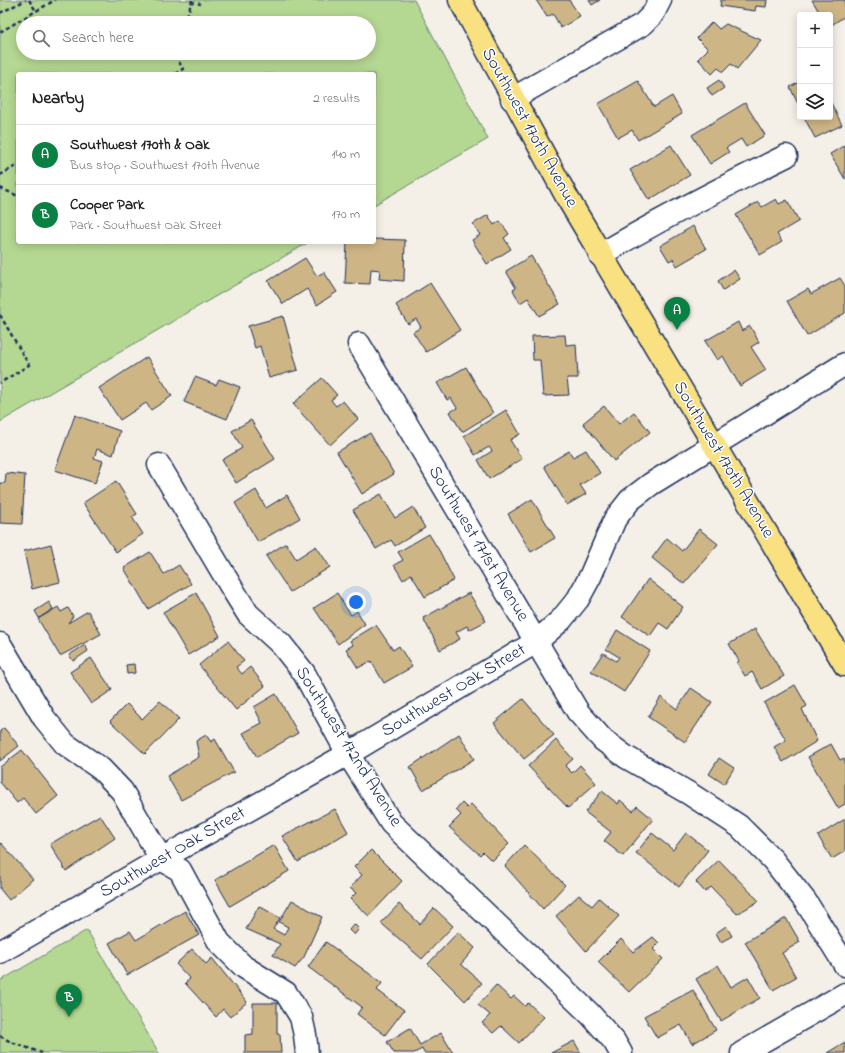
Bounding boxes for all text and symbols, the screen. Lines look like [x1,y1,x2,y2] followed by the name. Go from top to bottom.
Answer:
[797,12,833,120] map controls
[797,12,833,48] button: +
[16,16,376,60] search box
[30,27,52,49] icon: search
[62,27,134,49] text: Search here
[474,43,584,213] street label: Southwest 170th Avenue
[797,48,833,84] button: −
[797,84,833,120] button: layers
[32,86,84,111] text: Nearby
[313,89,360,108] text: 2 results
[70,134,210,156] text: Southwest 170th & Oak
[41,145,49,164] text: A
[332,145,360,164] text: 140 m
[70,156,260,175] text: Bus stop · Southwest 170th Avenue
[70,194,144,216] text: Cooper Park
[41,205,49,224] text: B
[332,205,360,224] text: 170 m
[70,216,222,235] text: Park · Southwest Oak Street
[664,297,690,330] pin: A
[666,377,781,544] street label: Southwest 170th Avenue
[421,461,535,628] street label: Southwest 171st Avenue
[346,592,366,612] your location
[377,637,531,745] street label: Southwest Oak Street
[288,662,408,833] street label: Southwest 172nd Avenue
[95,801,251,905] street label: Southwest Oak Street
[56,984,82,1017] pin: B

